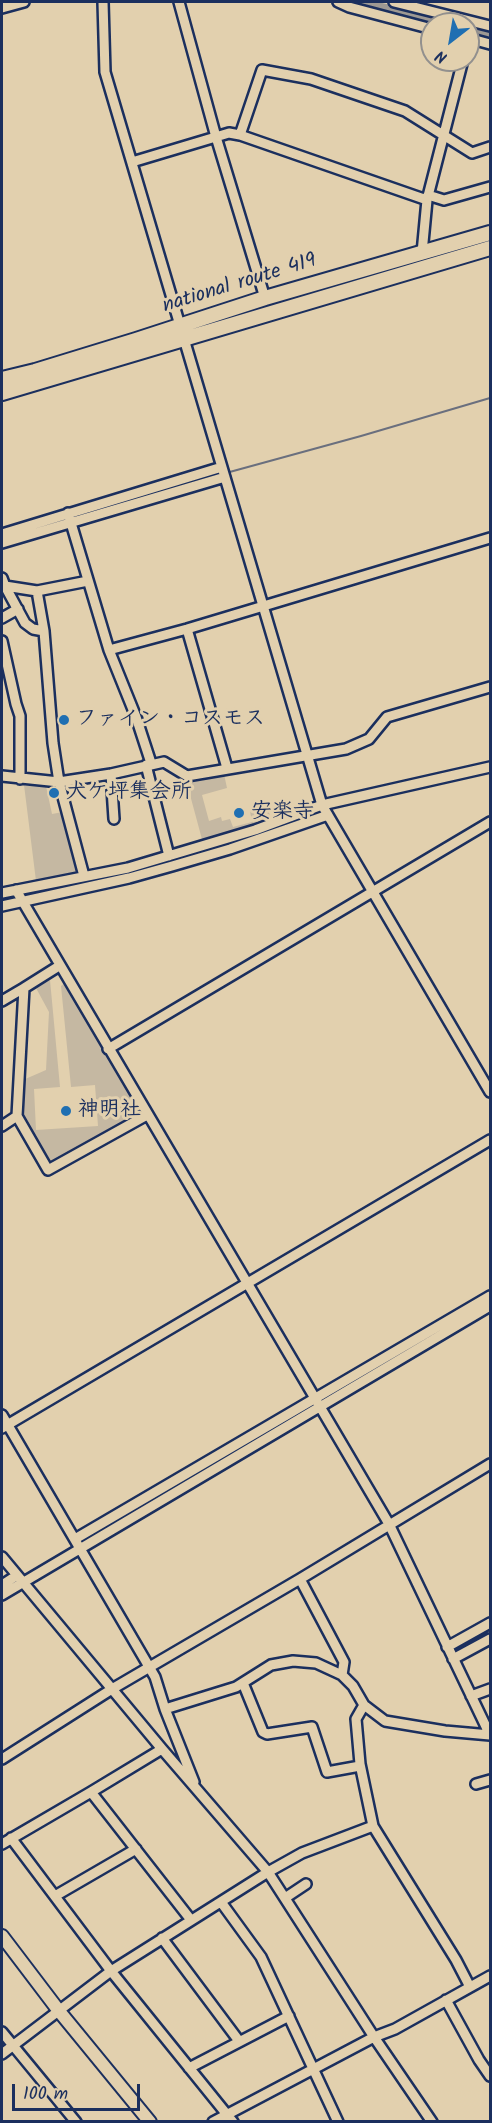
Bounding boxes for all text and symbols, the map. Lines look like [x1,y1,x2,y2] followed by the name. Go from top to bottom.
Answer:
[420,12,480,72] north arrow
[431,43,452,69] text: N
[160,250,320,320] street label: national route 419
[76,707,265,733] place label: ファイン・コスモス
[57,713,71,727] marker: ファイン・コスモス
[66,780,192,806] place label: 犬ケ坪集会所
[47,786,61,800] marker: 犬ケ坪集会所
[251,800,314,826] place label: 安楽寺
[232,806,246,820] marker: 安楽寺
[78,1098,141,1124] place label: 神明社
[59,1104,73,1118] marker: 神明社
[15,2072,142,2110] scale bar
[23,2080,68,2109] text: 100 m

